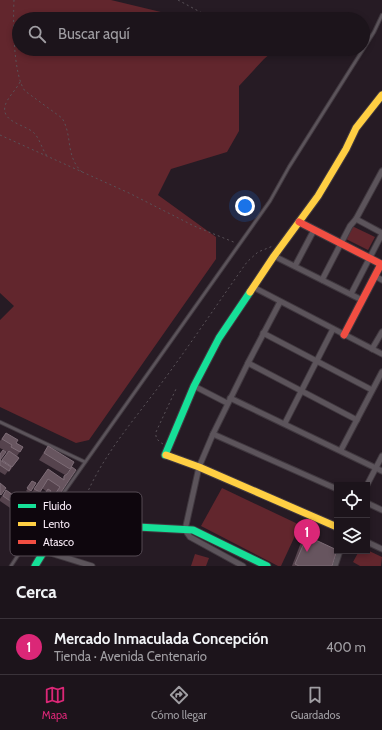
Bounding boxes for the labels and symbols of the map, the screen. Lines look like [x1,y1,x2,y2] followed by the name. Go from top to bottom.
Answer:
[235,196,255,216] your location
[10,492,142,556] legend
[43,499,72,513] text: Fluido
[43,517,70,531] text: Lento
[294,519,320,552] pin: 1
[43,535,74,549] text: Atasco

